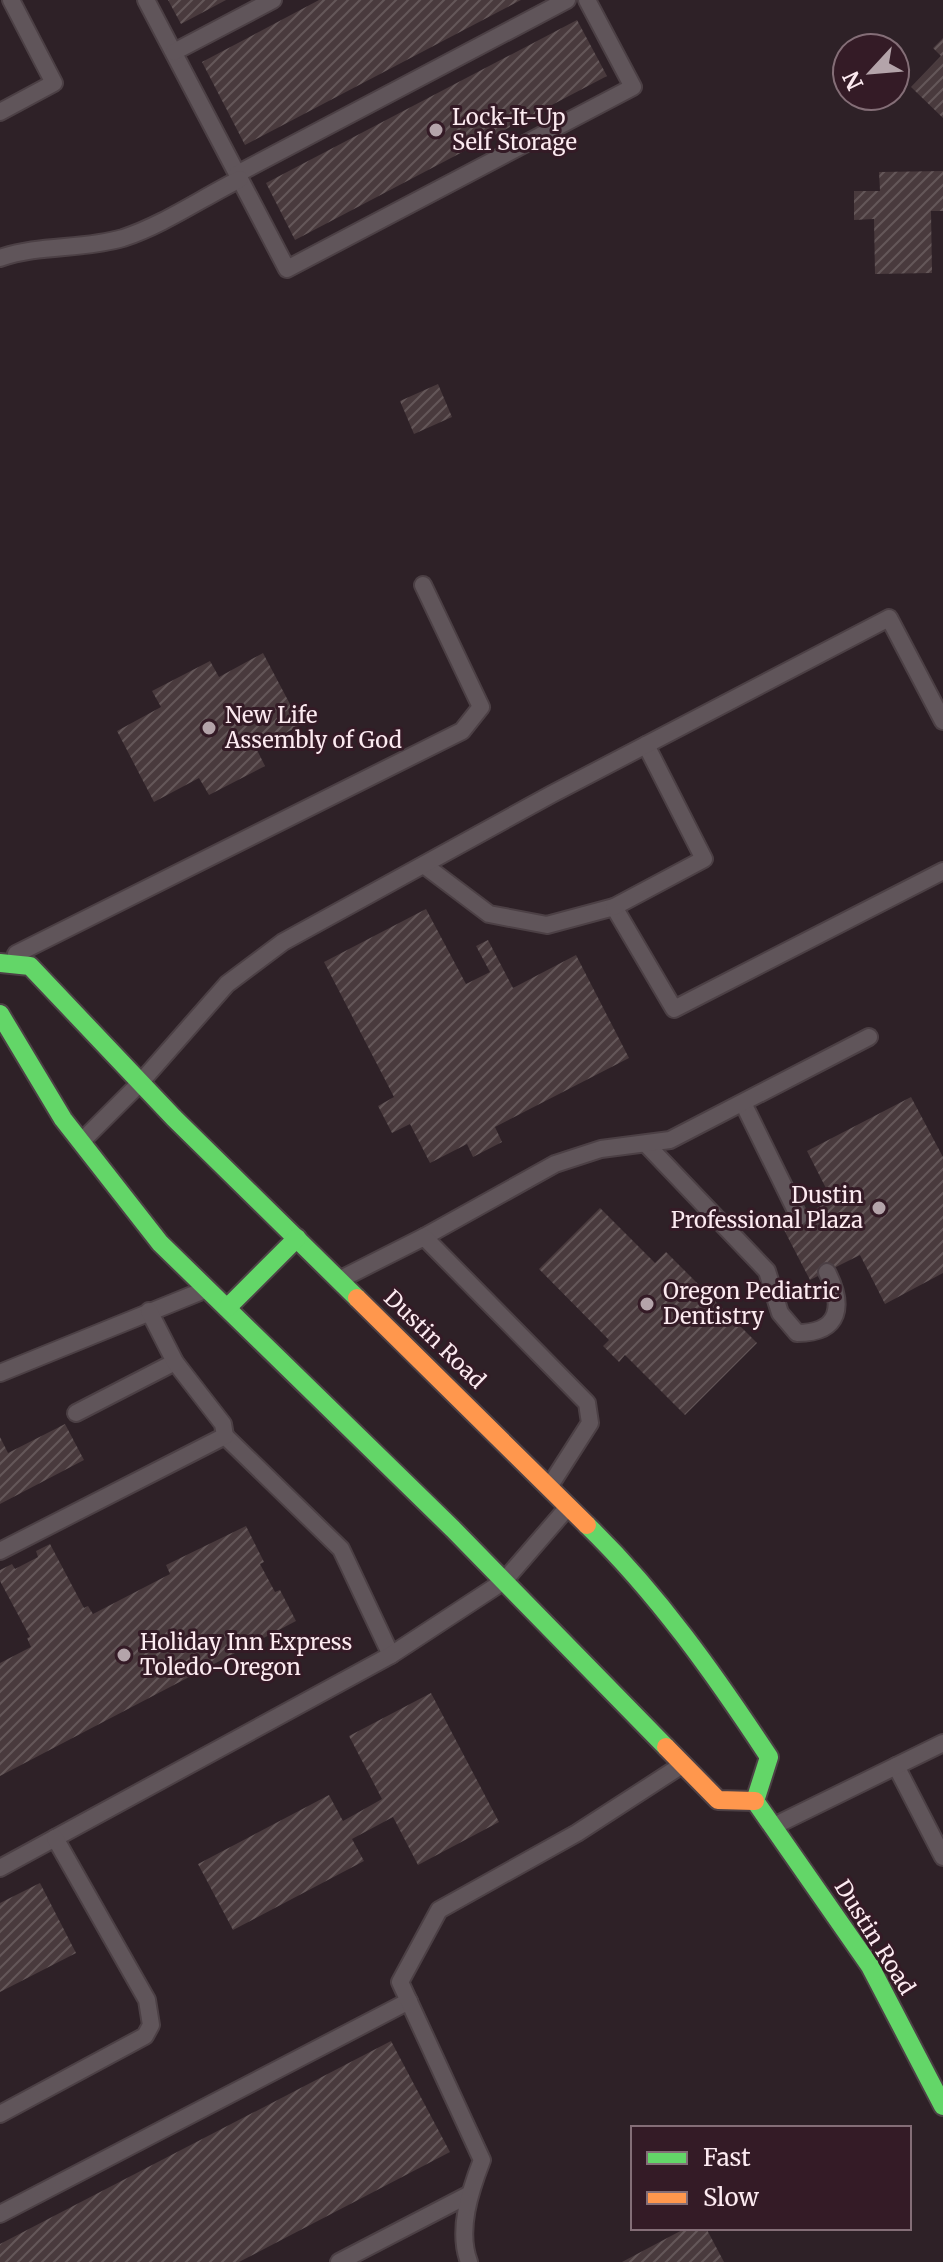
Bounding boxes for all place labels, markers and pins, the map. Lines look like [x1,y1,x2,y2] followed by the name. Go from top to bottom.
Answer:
[452,103,577,156] place label: Lock-It-Up Self Storage
[427,121,445,139] marker: Lock-It-Up Self Storage
[224,701,402,754] place label: New Life Assembly of God
[200,719,218,737] marker: New Life Assembly of God
[671,1181,863,1234] place label: Dustin Professional Plaza
[870,1199,888,1217] marker: Dustin Professional Plaza
[663,1277,840,1330] place label: Oregon Pediatric Dentistry
[638,1295,656,1313] marker: Oregon Pediatric Dentistry
[140,1628,352,1681] place label: Holiday Inn Express Toledo-Oregon
[115,1646,133,1664] marker: Holiday Inn Express Toledo-Oregon

